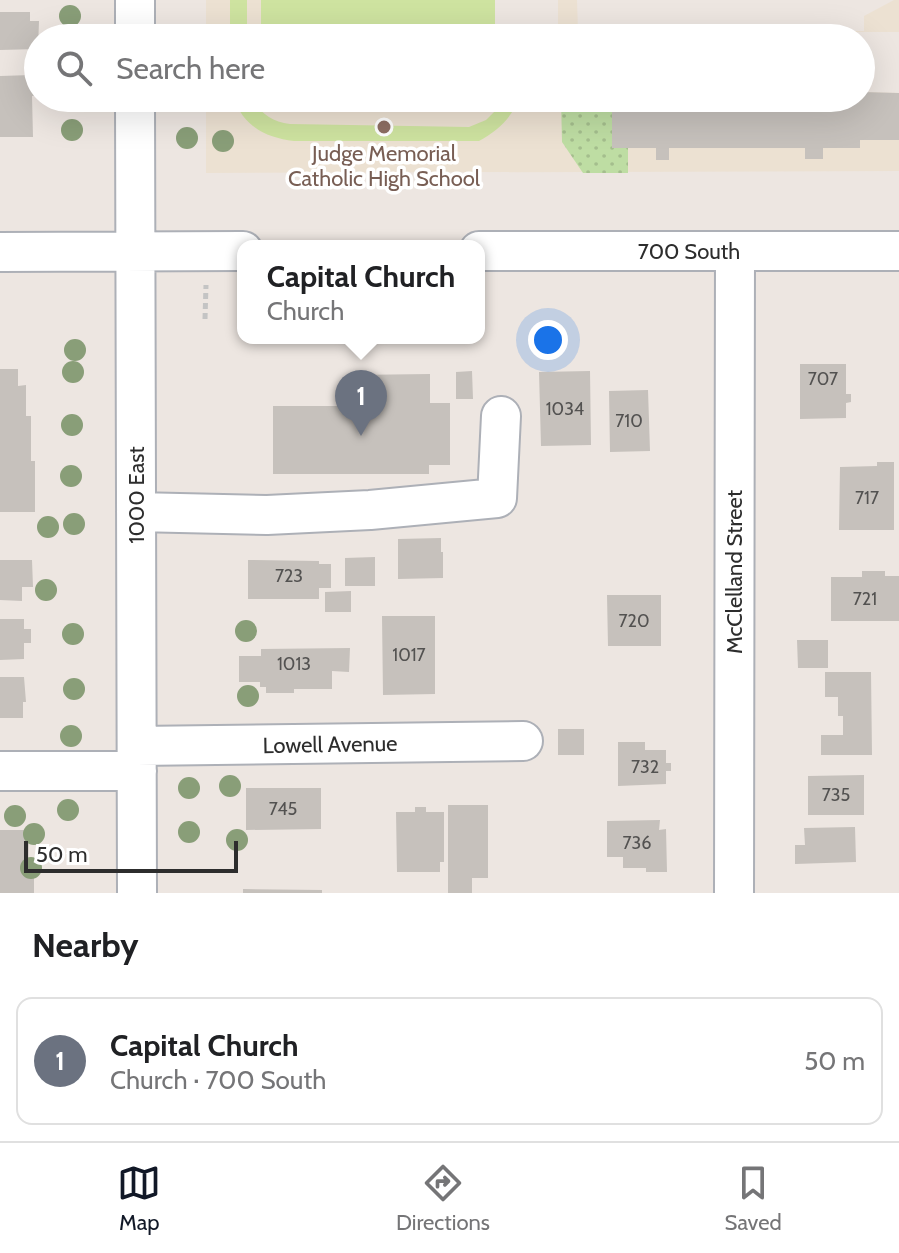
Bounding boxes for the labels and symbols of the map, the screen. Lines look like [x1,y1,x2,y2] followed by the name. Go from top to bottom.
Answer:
[375,118,393,136] marker: Judge Memorial Catholic High School
[288,140,481,192] place label: Judge Memorial Catholic High School
[638,238,740,265] street label: 700 South
[528,320,568,360] your location
[808,368,838,390] house number: 707
[335,370,387,436] pin: 1
[546,398,584,420] house number: 1034
[615,410,643,432] house number: 710
[123,446,150,544] street label: 1000 East
[855,487,879,509] house number: 717
[721,489,748,654] street label: McClelland Street
[275,565,303,587] house number: 723
[853,588,877,610] house number: 721
[618,610,650,632] house number: 720
[392,644,426,666] house number: 1017
[277,653,311,675] house number: 1013
[262,730,398,759] street label: Lowell Avenue
[631,756,659,778] house number: 732
[822,784,850,806] house number: 735
[269,798,297,820] house number: 745
[622,832,652,854] house number: 736
[24,837,238,873] scale bar

